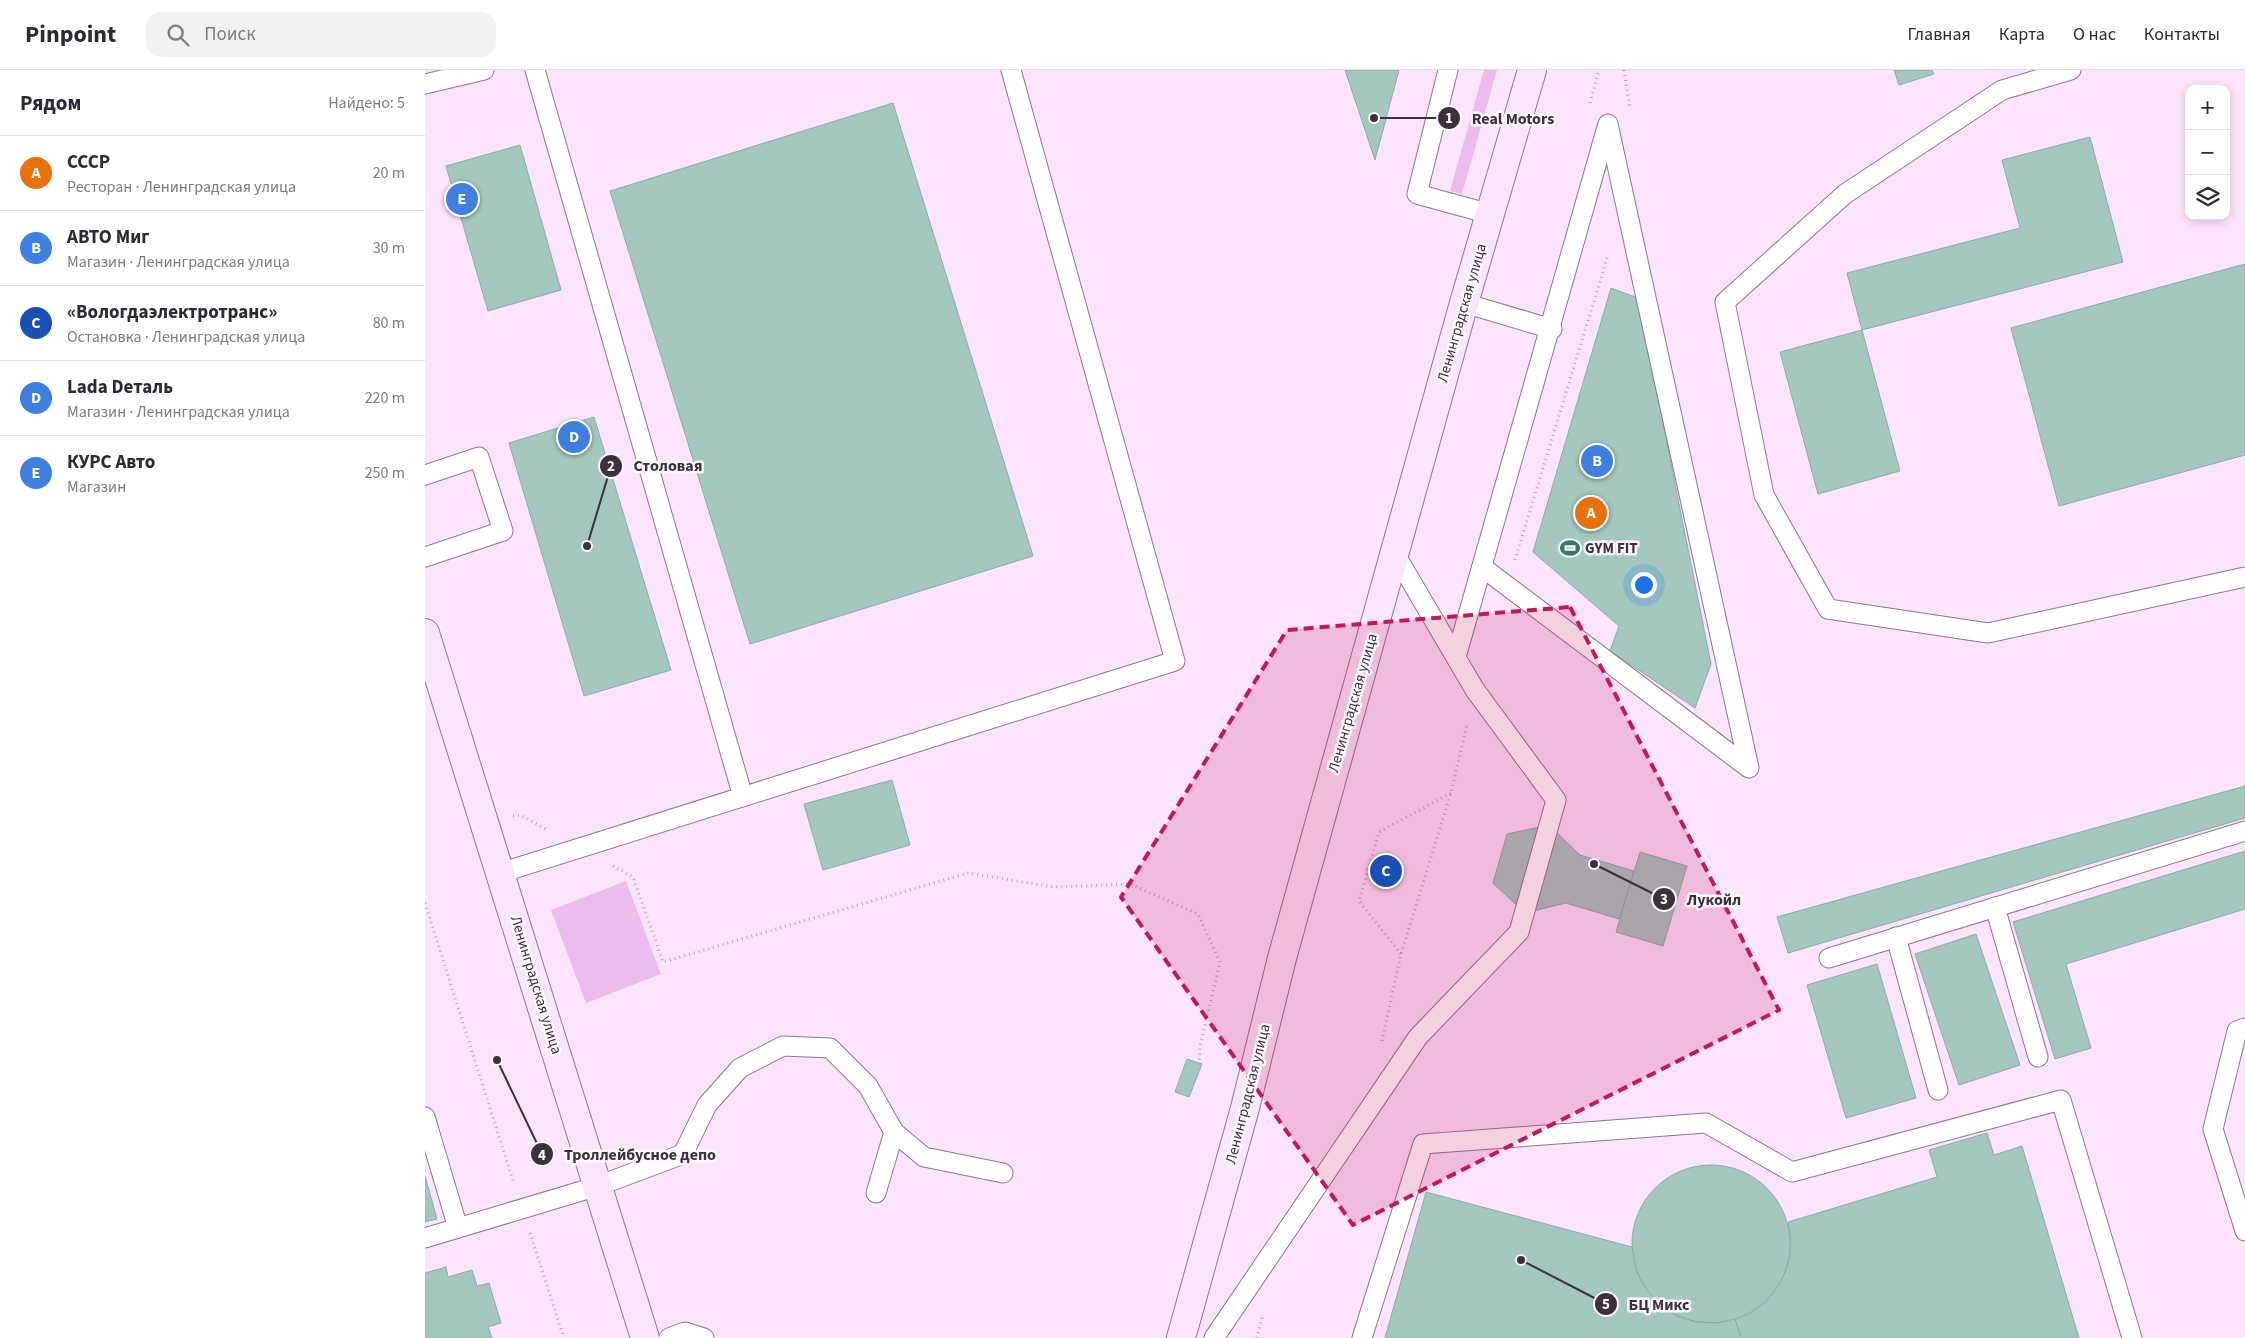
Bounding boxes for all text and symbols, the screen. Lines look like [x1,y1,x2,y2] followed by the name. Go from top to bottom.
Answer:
[146,12,496,57] search box
[25,17,116,52] text: Pinpoint
[164,21,192,49] icon: search
[204,21,256,48] text: Поиск
[1908,22,1971,47] text: Главная
[1999,22,2045,47] text: Карта
[2073,22,2116,47] text: О нас
[2144,22,2220,47] text: Контакты
[2185,85,2230,220] map controls
[2185,85,2230,130] button: +
[20,88,81,118] text: Рядом
[328,92,405,114] text: Найдено: 5
[1436,102,1564,133] callout: Real Motors
[1445,108,1453,129] text: 1
[1472,108,1554,130] text: Real Motors
[2185,130,2230,175] button: −
[67,149,110,176] text: СССР
[31,162,41,184] text: A
[373,162,405,184] text: 20 m
[2185,175,2230,220] button: layers
[67,176,296,198] text: Ресторан · Ленинградская улица
[446,180,478,218] pin: E
[67,224,149,251] text: АВТО Миг
[31,237,41,259] text: B
[373,237,405,259] text: 30 m
[1432,241,1492,385] street label: Ленинградская улица
[67,251,290,273] text: Магазин · Ленинградская улица
[67,299,277,326] text: «Вологдаэлектротранс»
[31,312,41,334] text: C
[373,312,405,334] text: 80 m
[67,326,305,348] text: Остановка · Ленинградская улица
[67,374,173,401] text: Lada Dеталь
[31,387,41,409] text: D
[365,387,405,409] text: 220 m
[67,401,290,423] text: Магазин · Ленинградская улица
[558,418,590,456] pin: D
[1581,442,1613,480] pin: B
[67,449,155,476] text: КУРС Авто
[598,450,712,481] callout: Столовая
[634,455,702,477] text: Столовая
[607,456,615,477] text: 2
[32,462,40,484] text: E
[365,462,405,484] text: 250 m
[67,476,126,498] text: Магазин
[1575,494,1607,532] pin: A
[1559,537,1581,559] sports icon: GYM FIT
[1585,538,1638,559] place label: GYM FIT
[1631,572,1657,598] your location
[1323,631,1383,775] street label: Ленинградская улица
[1370,852,1402,890] pin: C
[1652,884,1751,915] callout: Лукойл
[1660,889,1668,910] text: 3
[1686,889,1741,911] text: Лукойл
[505,913,567,1057] street label: Ленинградская улица
[1220,1022,1276,1166] street label: Ленинградская улица
[529,1139,726,1170] callout: Троллейбусное депо
[564,1144,716,1166] text: Троллейбусное депо
[538,1145,546,1166] text: 4
[1594,1288,1699,1319] callout: БЦ Микс
[1602,1294,1610,1315] text: 5
[1629,1294,1690,1316] text: БЦ Микс

